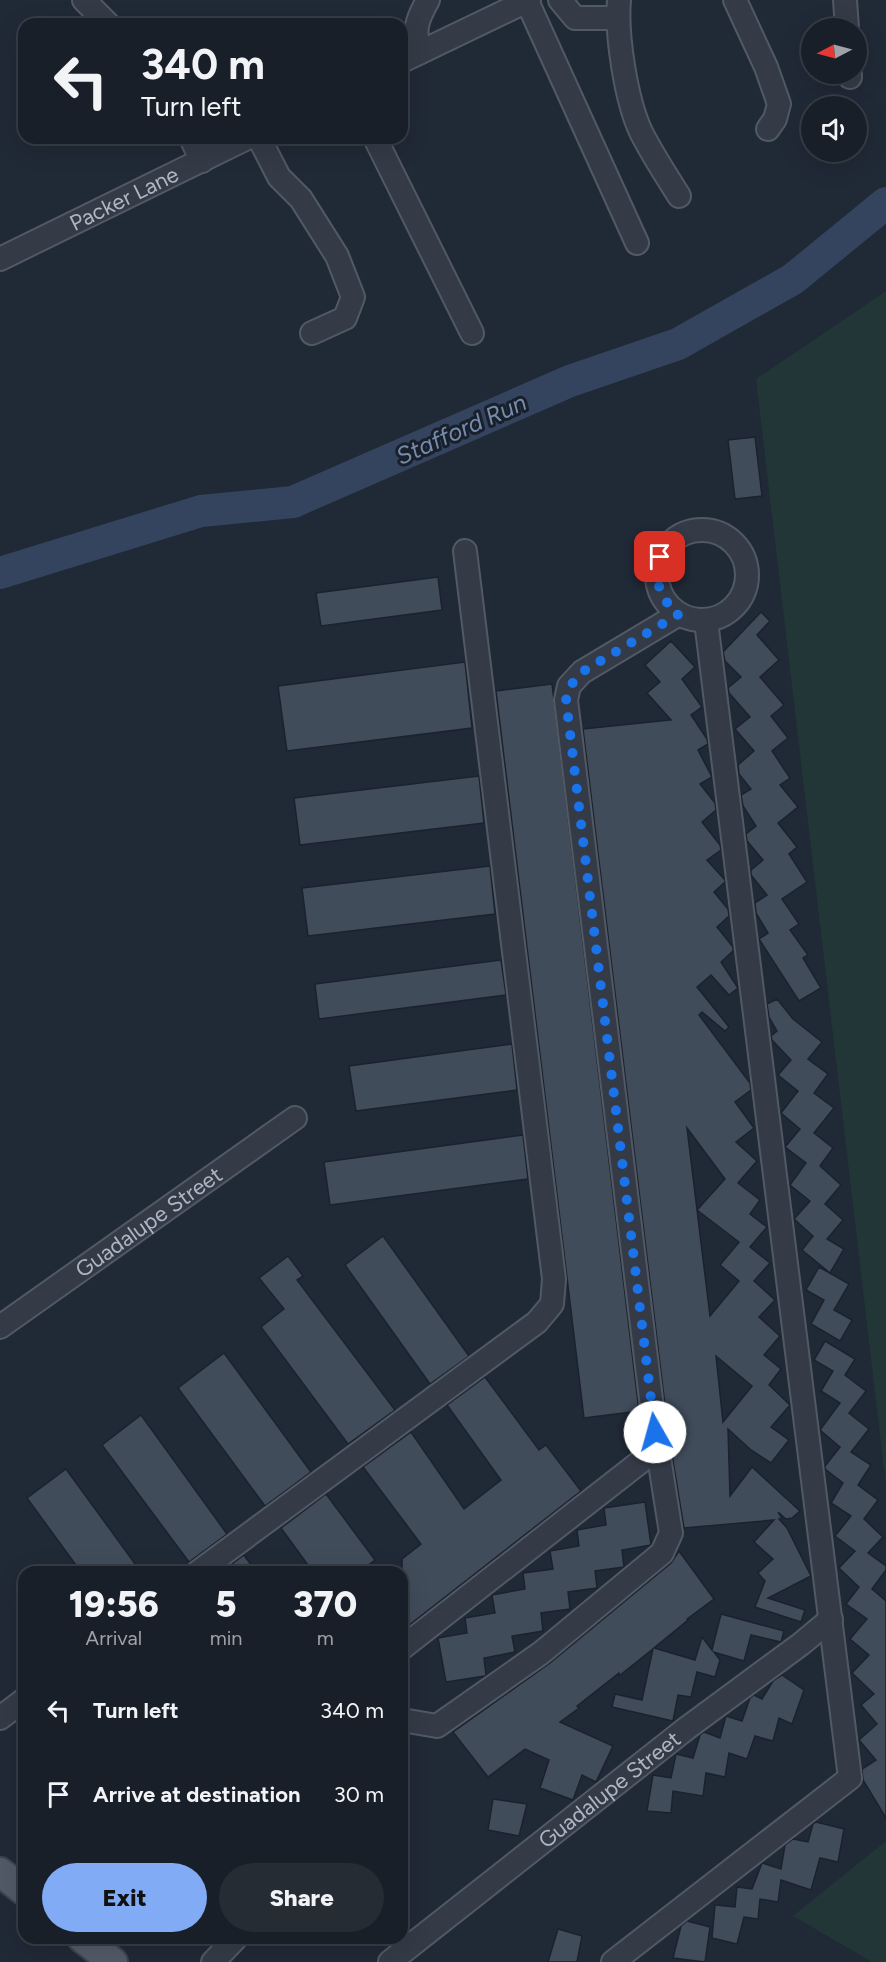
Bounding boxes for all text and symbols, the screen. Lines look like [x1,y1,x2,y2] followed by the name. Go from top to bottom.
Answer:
[801,18,867,84] north arrow
[801,18,867,162] map controls
[141,39,265,90] text: 340 m
[42,42,120,120] icon: left
[141,90,241,123] text: Turn left
[801,96,867,162] button: sound
[65,160,183,236] street label: Packer Lane
[391,387,531,471] water label: Stafford Run
[634,531,685,582] pin
[643,540,676,573] icon: arrive
[70,1161,227,1283] street label: Guadalupe Street
[623,1400,687,1464] position arrow
[69,1583,159,1626] text: 19:56
[216,1583,237,1626] text: 5
[293,1583,357,1626] text: 370
[86,1626,142,1650] text: Arrival
[210,1626,243,1650] text: min
[317,1626,334,1650] text: m
[42,1694,75,1727] icon: left
[93,1697,179,1724] text: Turn left
[320,1697,384,1724] text: 340 m
[533,1725,686,1854] street label: Guadalupe Street
[42,1778,75,1811] icon: arrive
[93,1781,301,1808] text: Arrive at destination
[334,1781,384,1808] text: 30 m
[42,1863,207,1932] button: Exit
[219,1863,384,1932] button: Share

